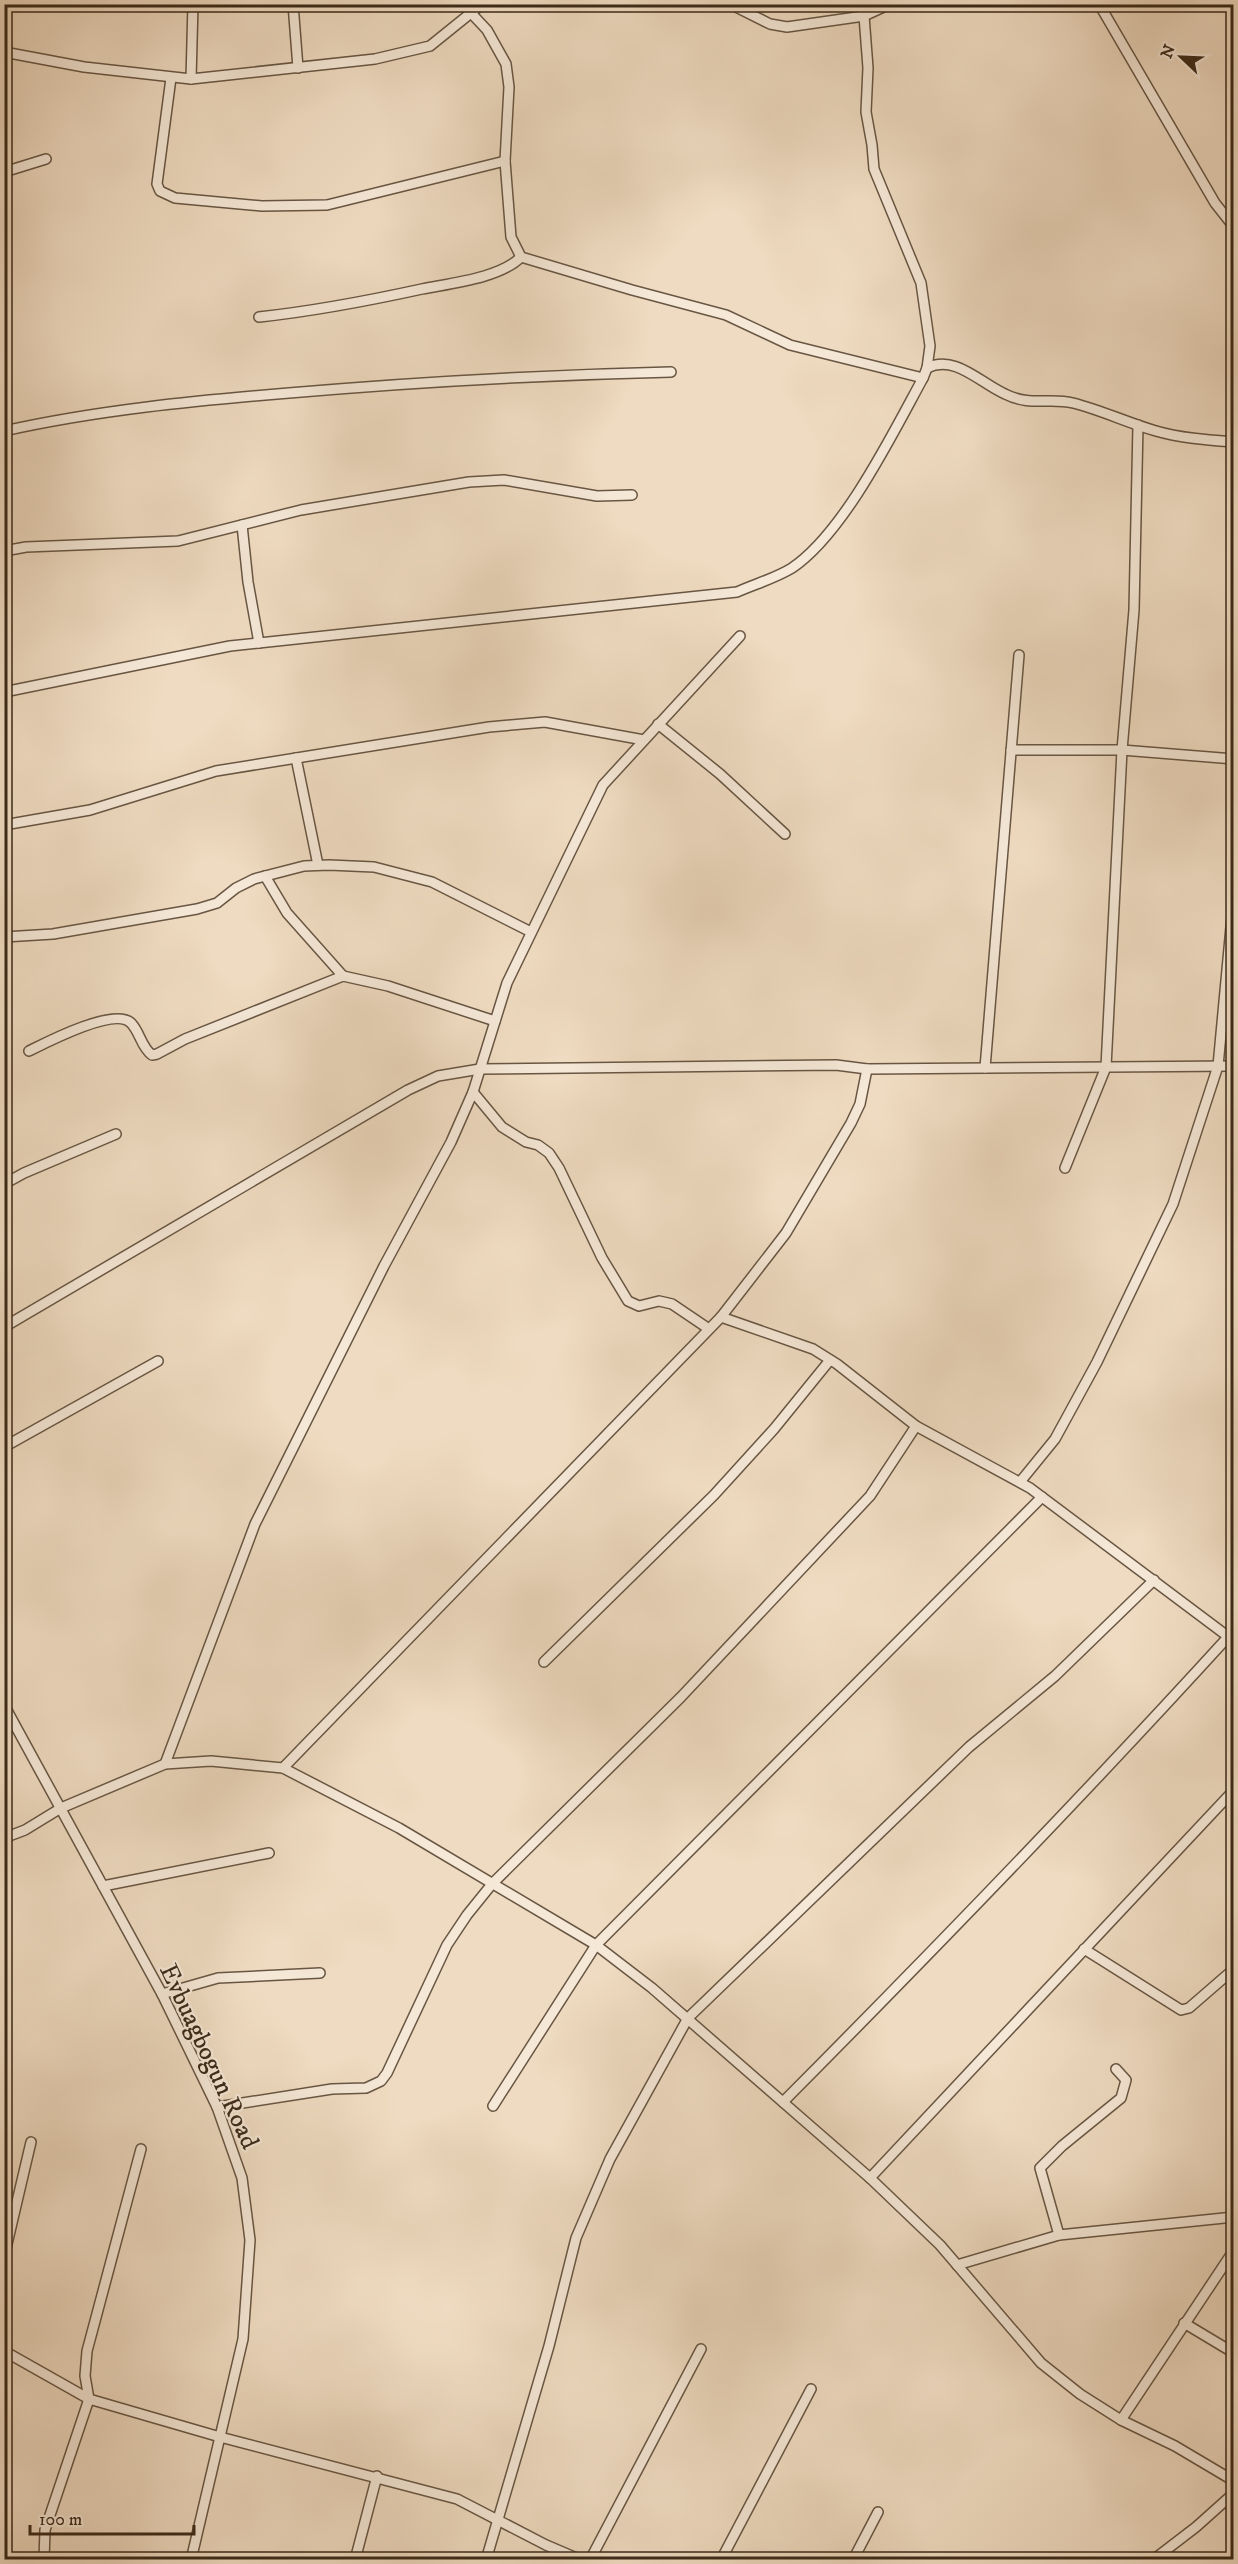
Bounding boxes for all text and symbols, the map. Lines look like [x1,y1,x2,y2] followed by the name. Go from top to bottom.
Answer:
[1151,27,1211,87] north arrow
[1156,42,1180,61] text: N
[151,1959,266,2155] street label: Evbuagbogun Road
[30,2498,194,2536] scale bar
[39,2509,82,2531] text: 100 m

